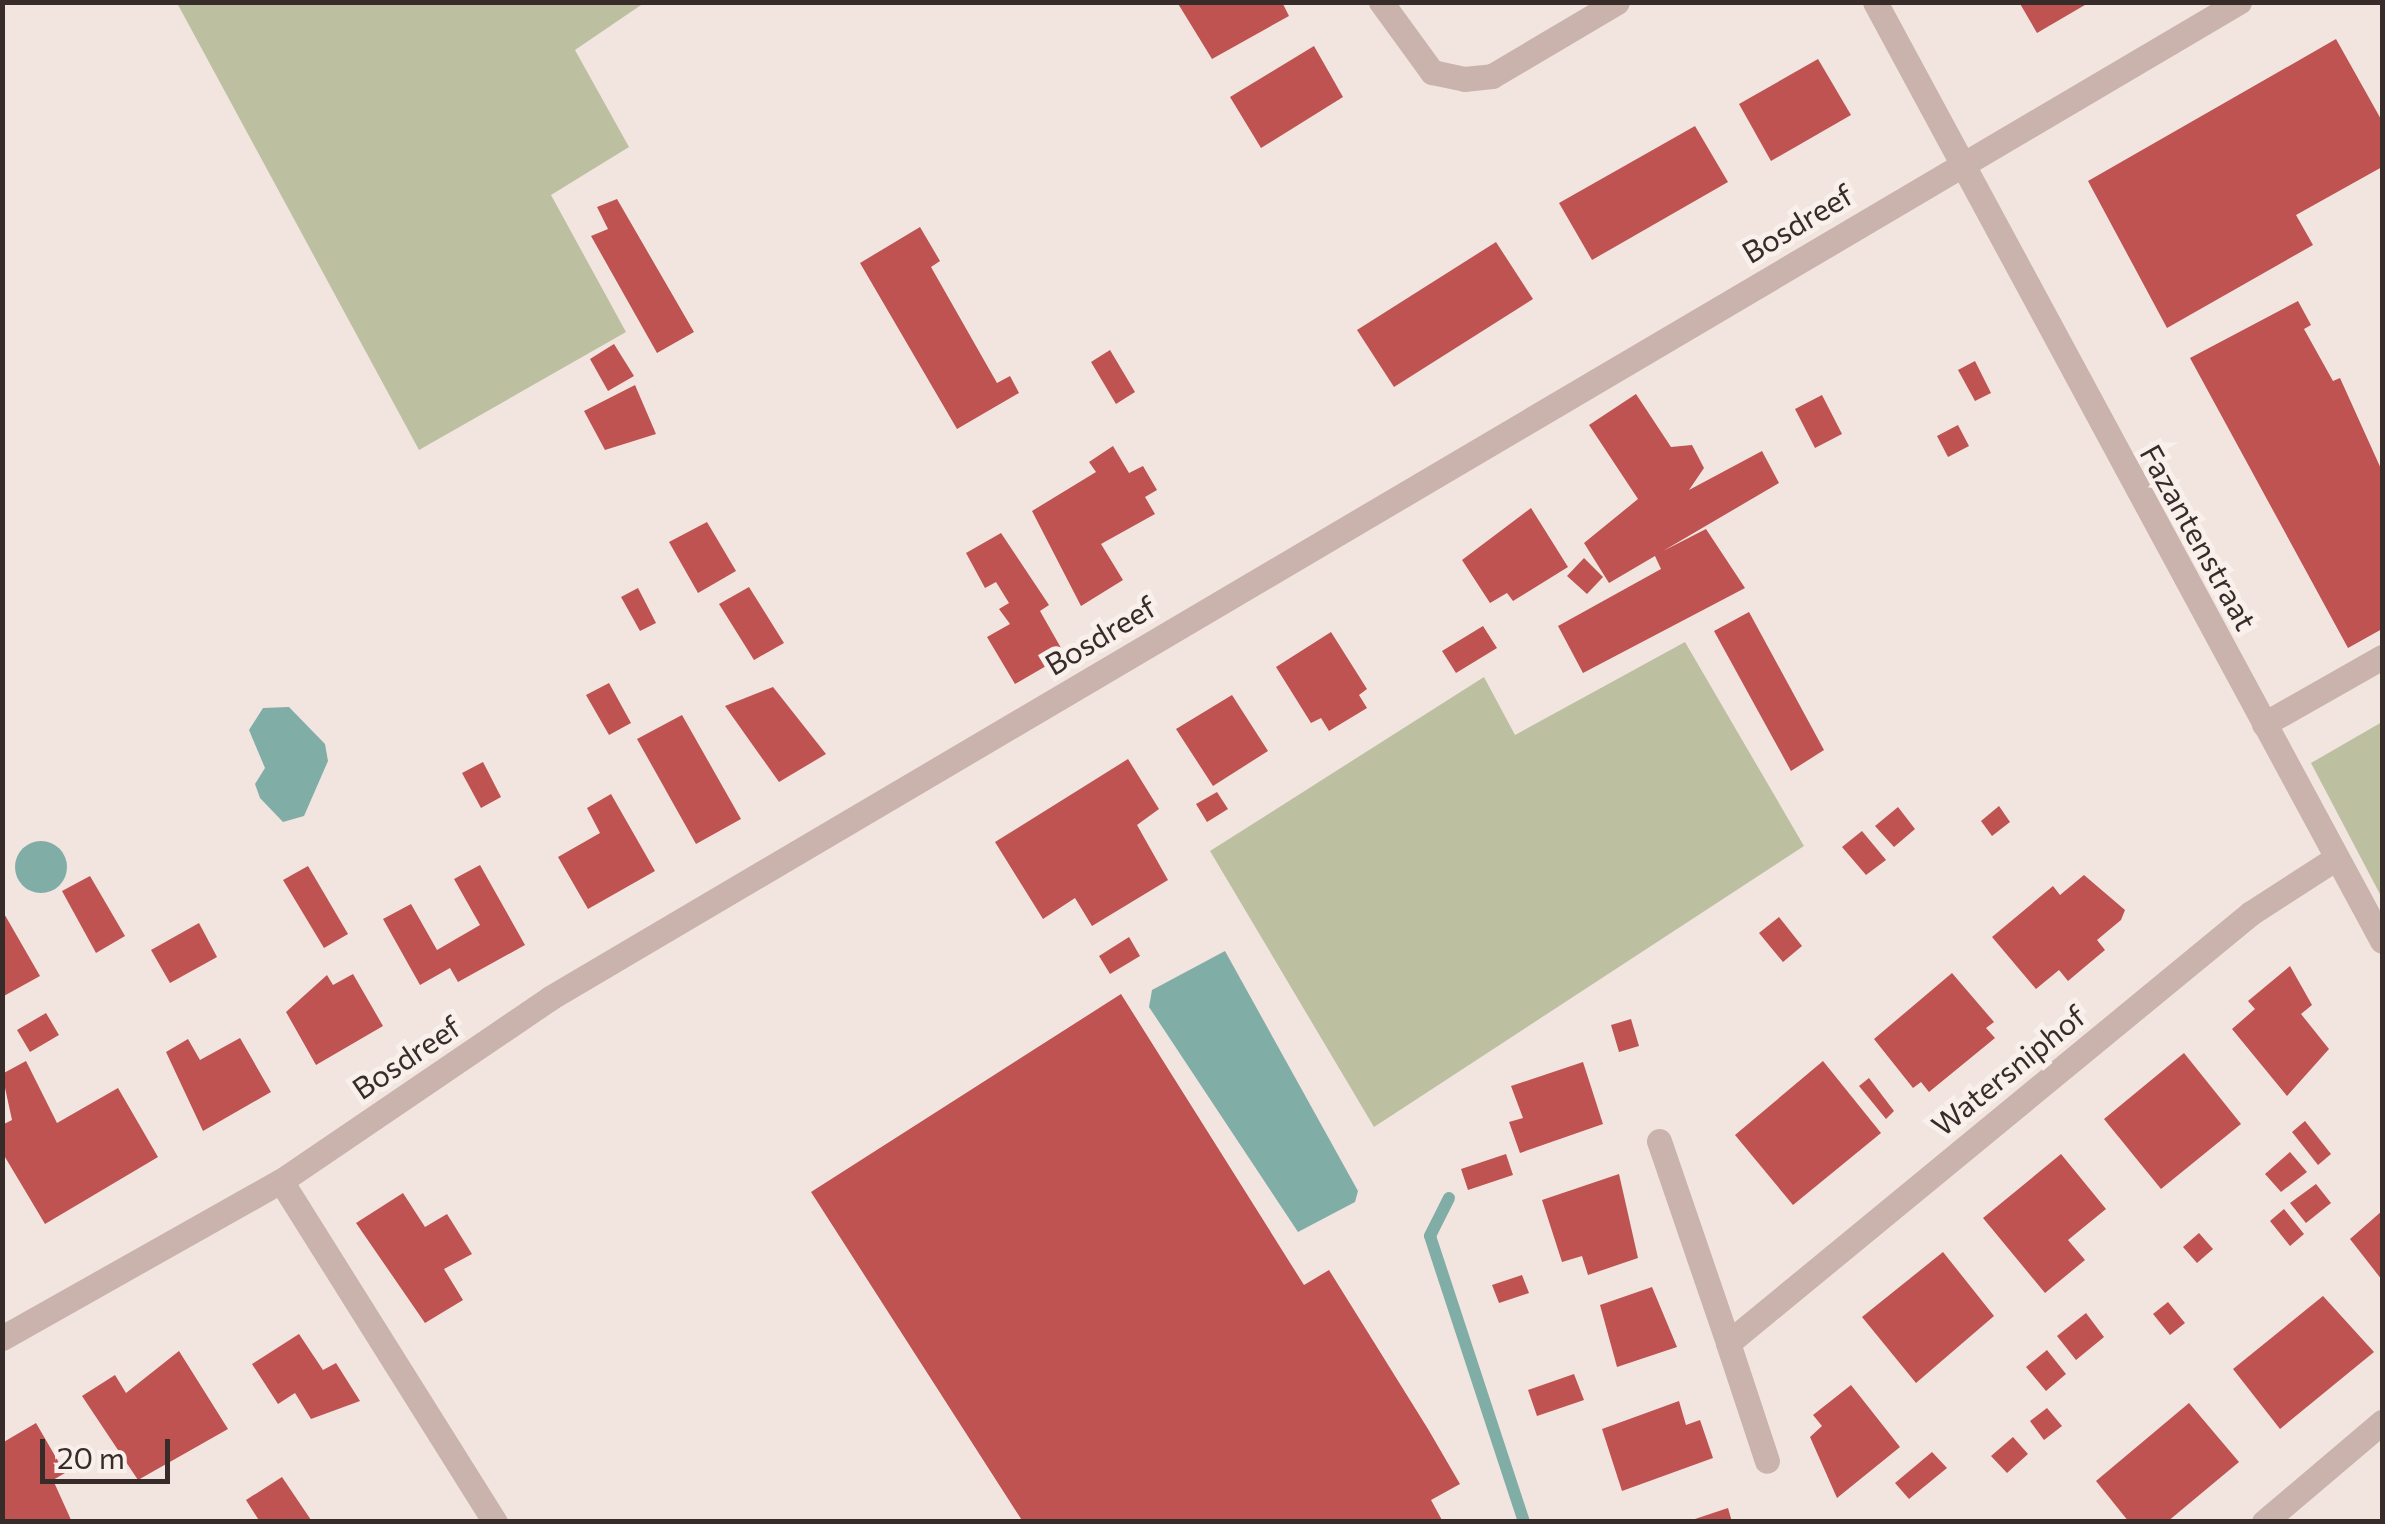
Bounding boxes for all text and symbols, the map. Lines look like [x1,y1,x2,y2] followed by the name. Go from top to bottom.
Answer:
[1735,176,1859,270] street label: Bosdreef
[2133,438,2265,636] street label: Fazantenstraat
[1038,588,1162,682] street label: Bosdreef
[1924,997,2092,1143] street label: Watersniphof
[345,1008,467,1106] street label: Bosdreef
[45,1419,175,1481] scale bar
[57,1438,125,1475] text: 20 m

